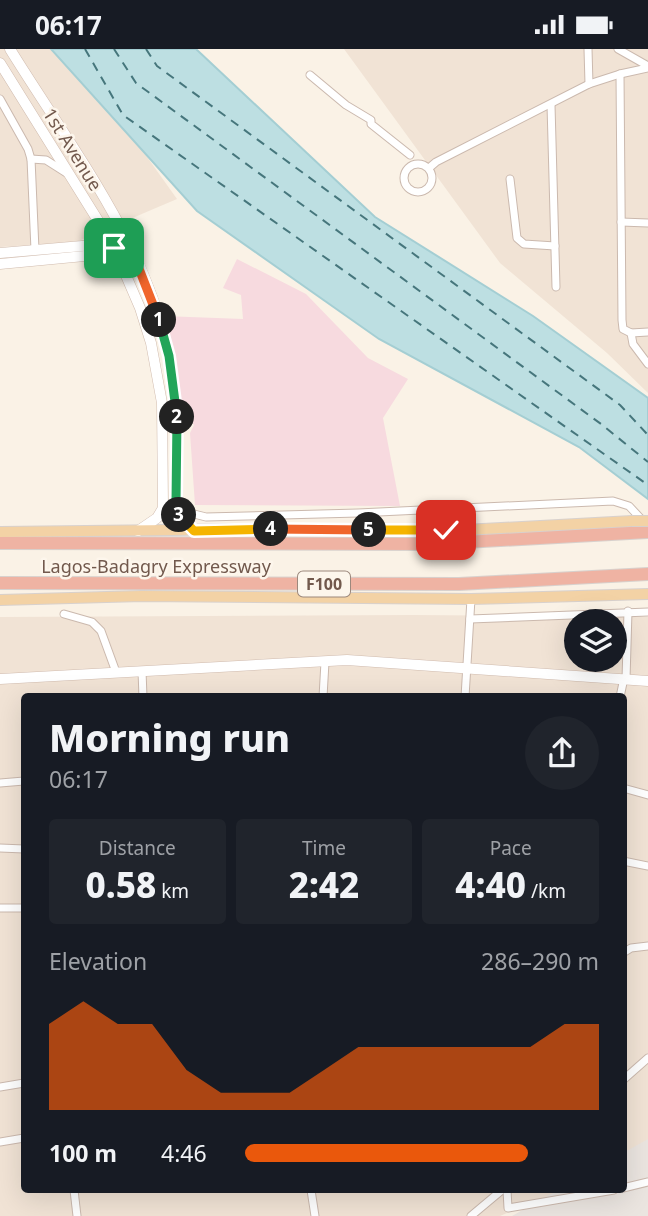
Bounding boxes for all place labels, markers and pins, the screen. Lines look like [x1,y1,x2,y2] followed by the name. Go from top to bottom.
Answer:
[84,218,144,278] pin
[142,303,176,337] pin: 1
[160,399,194,435] pin: 2
[162,497,196,533] pin: 3
[416,500,476,560] pin
[254,511,288,547] pin: 4
[352,512,386,547] pin: 5

